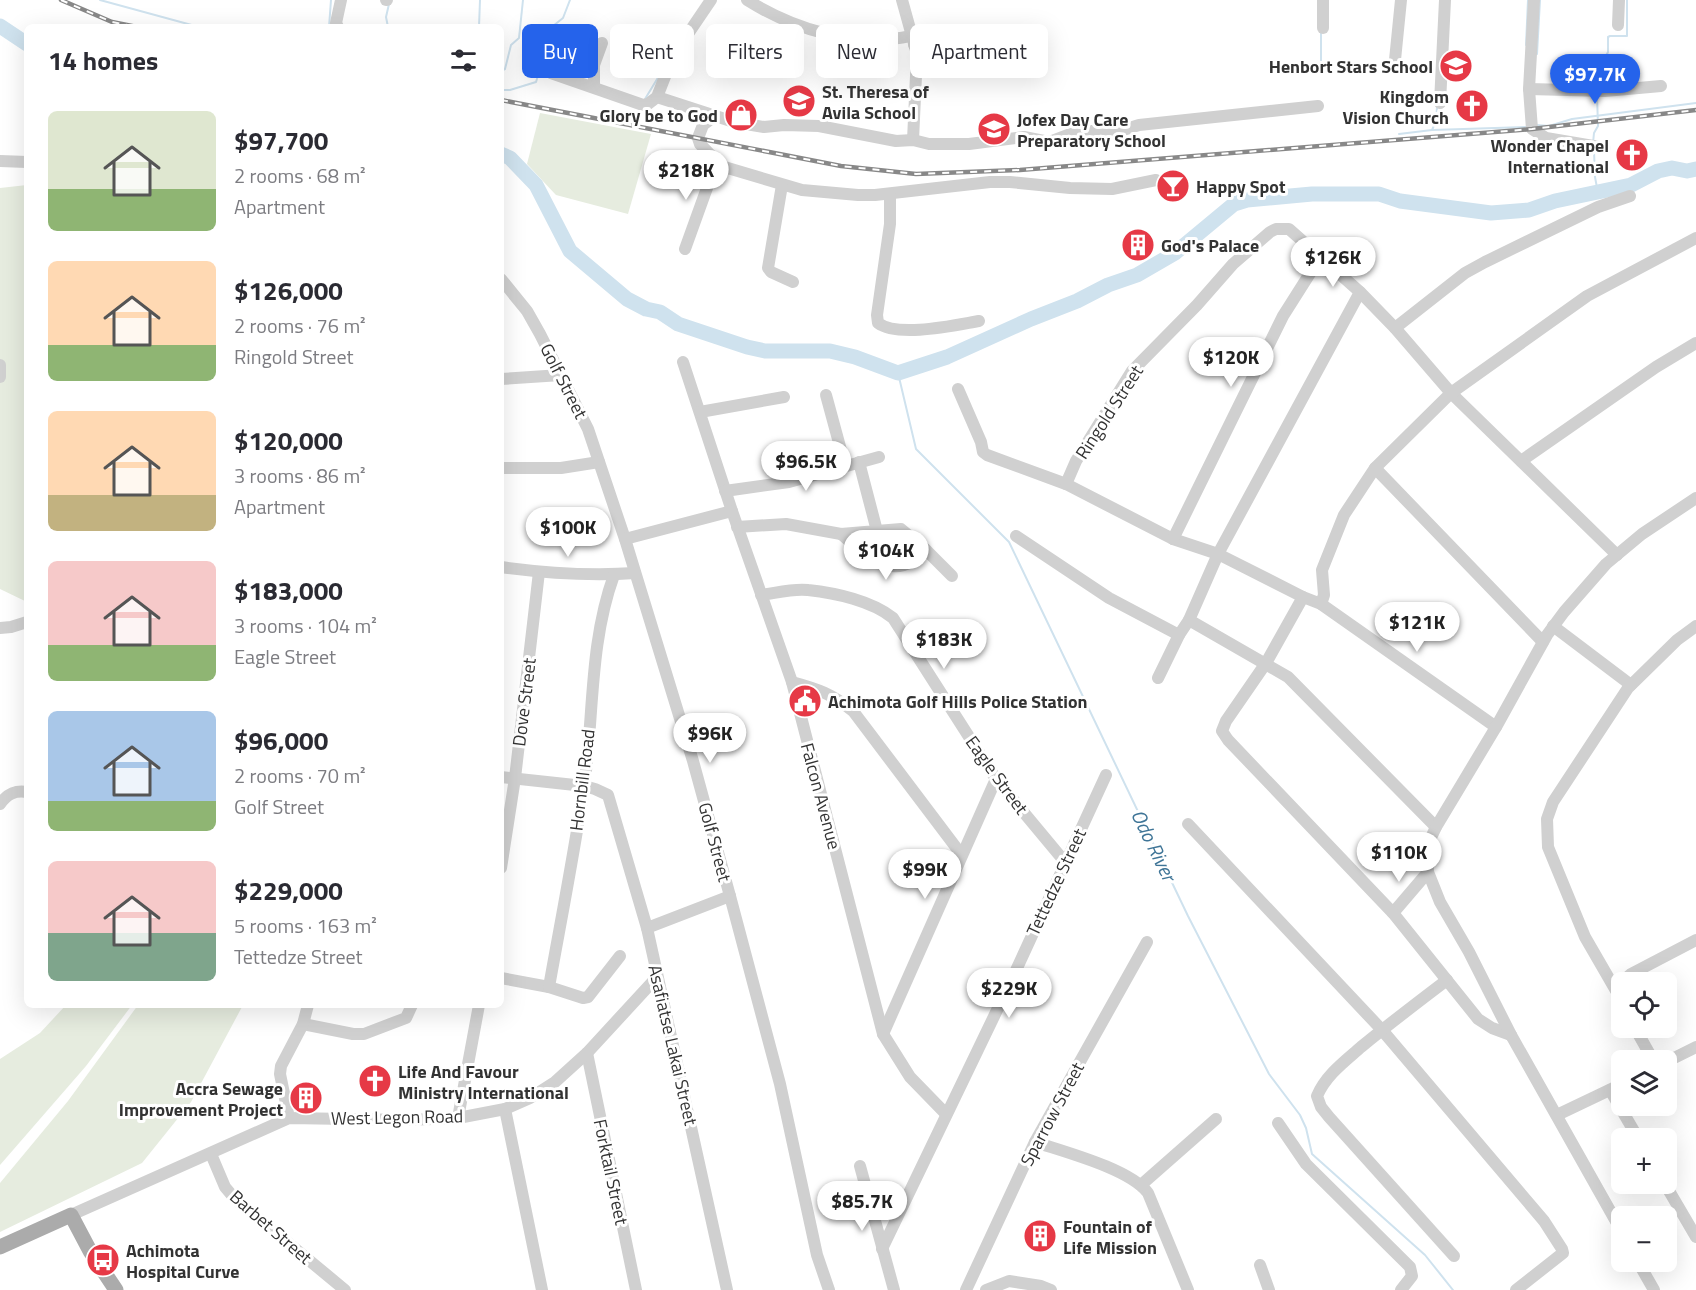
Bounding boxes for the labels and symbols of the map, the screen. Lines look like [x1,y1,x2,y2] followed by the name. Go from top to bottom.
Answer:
[1438,48,1474,84] school or university icon: Henbort Stars School
[1269,53,1433,80] place label: Henbort Stars School
[1546,54,1644,105] pin: $97.7K
[822,78,930,126] place label: St. Theresa of Avila School
[781,83,817,119] school or university icon: St. Theresa of Avila School
[1343,83,1449,131] place label: Kingdom Vision Church
[1454,88,1490,124] church icon: Kingdom Vision Church
[723,97,759,133] shop icon: Glory be to God
[599,102,718,129] place label: Glory be to God
[1017,106,1166,154] place label: Jofex Day Care Preparatory School
[976,111,1012,147] school or university icon: Jofex Day Care Preparatory School
[1491,132,1609,180] place label: Wonder Chapel International
[1614,137,1650,173] church icon: Wonder Chapel International
[644,150,728,201] pin: $218K
[1155,168,1191,204] bar icon: Happy Spot
[1196,173,1286,200] place label: Happy Spot
[1120,227,1156,263] building icon: God's Palace
[1161,232,1259,259] place label: God's Palace
[1291,237,1375,288] pin: $126K
[1189,337,1273,388] pin: $120K
[534,339,595,424] street label: Golf Street
[1068,359,1150,464] street label: Ringold Street
[757,441,855,492] pin: $96.5K
[526,507,610,558] pin: $100K
[844,530,928,581] pin: $104K
[1375,602,1459,653] pin: $121K
[902,619,986,670] pin: $183K
[505,656,543,748] street label: Dove Street
[787,683,823,719] public building icon: Achimota Golf Hills Police Station
[828,688,1088,715] place label: Achimota Golf Hills Police Station
[674,713,746,764] pin: $96K
[562,728,602,832] street label: Hornbill Road
[959,730,1035,821] street label: Eagle Street
[794,740,848,852] street label: Falcon Avenue
[691,799,739,885] street label: Golf Street
[1123,804,1186,889] water label: Odo River
[1019,823,1093,940] street label: Tettedze Street
[1357,832,1441,883] pin: $110K
[889,849,961,900] pin: $99K
[641,962,705,1129] street label: Asafiatse Lakai Street
[967,968,1051,1019] pin: $229K
[1013,1057,1091,1171] street label: Sparrow Street
[398,1058,569,1106] place label: Life And Favour Ministry International
[357,1063,393,1099] church icon: Life And Favour Ministry International
[119,1075,283,1123] place label: Accra Sewage Improvement Project
[288,1080,324,1116] building icon: Accra Sewage Improvement Project
[331,1102,463,1132] street label: West Legon Road
[587,1117,635,1228] street label: Forktail Street
[813,1181,911,1232] pin: $85.7K
[224,1184,319,1271] street label: Barbet Street
[1063,1213,1157,1261] place label: Fountain of Life Mission
[1022,1218,1058,1254] building icon: Fountain of Life Mission
[126,1237,240,1285] place label: Achimota Hospital Curve
[85,1242,121,1278] bus stop icon: Achimota Hospital Curve

